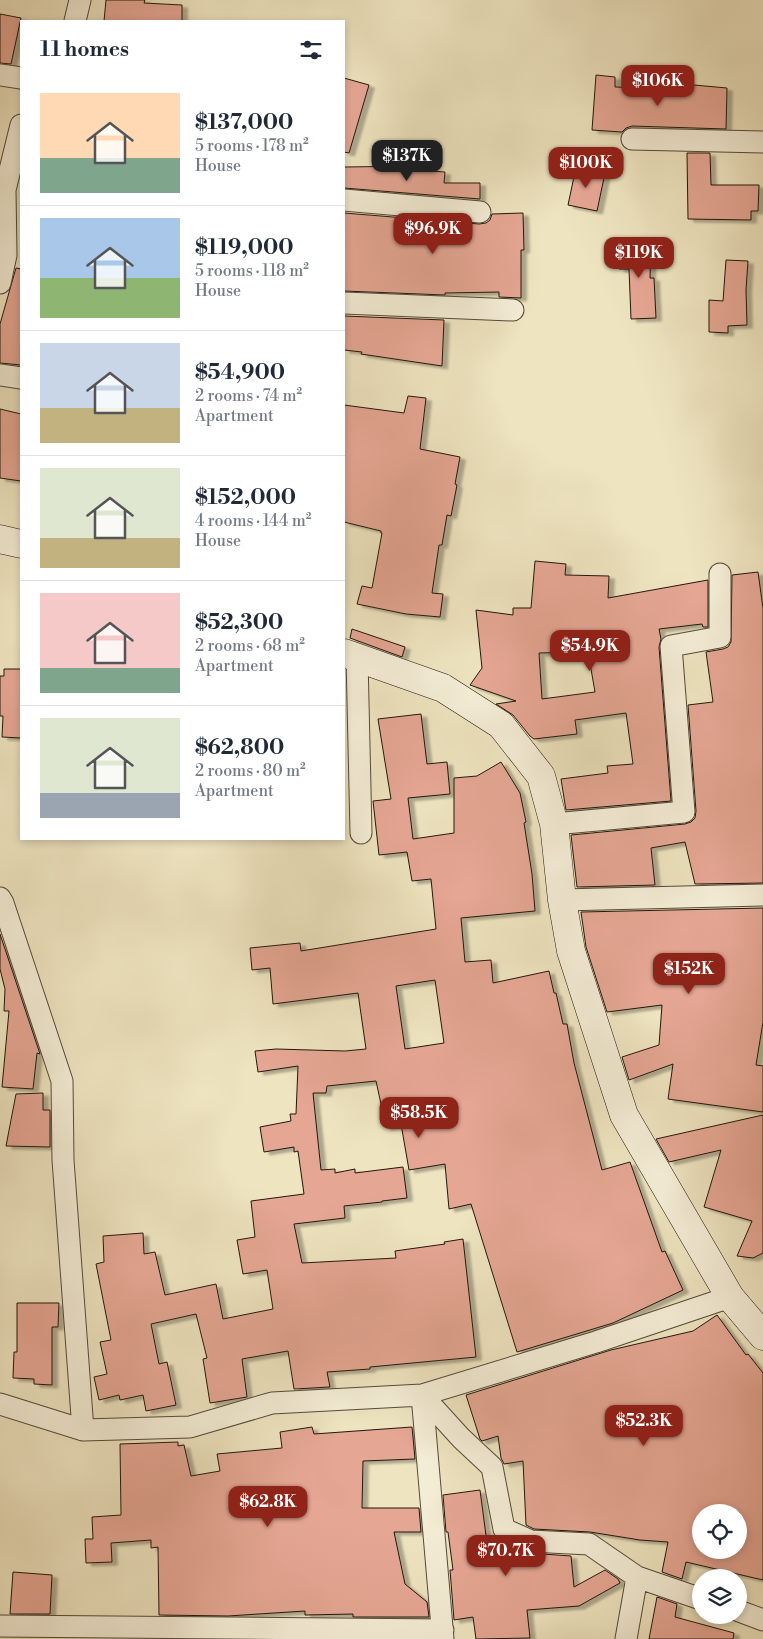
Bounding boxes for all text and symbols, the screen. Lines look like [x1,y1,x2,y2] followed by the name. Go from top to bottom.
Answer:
[297,36,325,64] icon: filters
[40,37,129,63] text: 11 homes
[623,64,693,107] pin: $106K
[632,71,684,91] text: $106K
[195,110,293,136] text: $137,000
[80,113,140,173] icon: home
[195,136,309,156] text: 5 rooms · 178 m²
[372,140,442,182] pin: $137K
[383,146,431,166] text: $137K
[551,146,621,189] pin: $100K
[560,153,612,173] text: $100K
[195,156,241,176] text: House
[392,212,474,255] pin: $96.9K
[404,219,462,239] text: $96.9K
[195,235,293,261] text: $119,000
[604,236,674,279] pin: $119K
[80,238,140,298] icon: home
[615,243,663,263] text: $119K
[195,261,309,281] text: 5 rooms · 118 m²
[195,281,241,301] text: House
[195,360,285,386] text: $54,900
[80,363,140,423] icon: home
[195,386,302,406] text: 2 rooms · 74 m²
[195,406,274,426] text: Apartment
[195,485,296,511] text: $152,000
[80,488,140,548] icon: home
[195,511,311,531] text: 4 rooms · 144 m²
[195,531,241,551] text: House
[195,610,283,636] text: $52,300
[80,613,140,673] icon: home
[549,630,631,672] pin: $54.9K
[195,636,305,656] text: 2 rooms · 68 m²
[561,636,619,656] text: $54.9K
[195,656,274,676] text: Apartment
[195,735,284,761] text: $62,800
[80,738,140,798] icon: home
[195,761,306,781] text: 2 rooms · 80 m²
[195,781,274,801] text: Apartment
[654,952,724,995] pin: $152K
[664,959,714,979] text: $152K
[378,1096,460,1139] pin: $58.5K
[391,1103,447,1123] text: $58.5K
[603,1404,685,1447] pin: $52.3K
[616,1411,672,1431] text: $52.3K
[227,1486,309,1528] pin: $62.8K
[239,1492,297,1512] text: $62.8K
[692,1504,747,1624] map controls
[692,1504,747,1559] button: locate
[465,1534,547,1577] pin: $70.7K
[478,1541,534,1561] text: $70.7K
[692,1569,747,1624] button: layers

